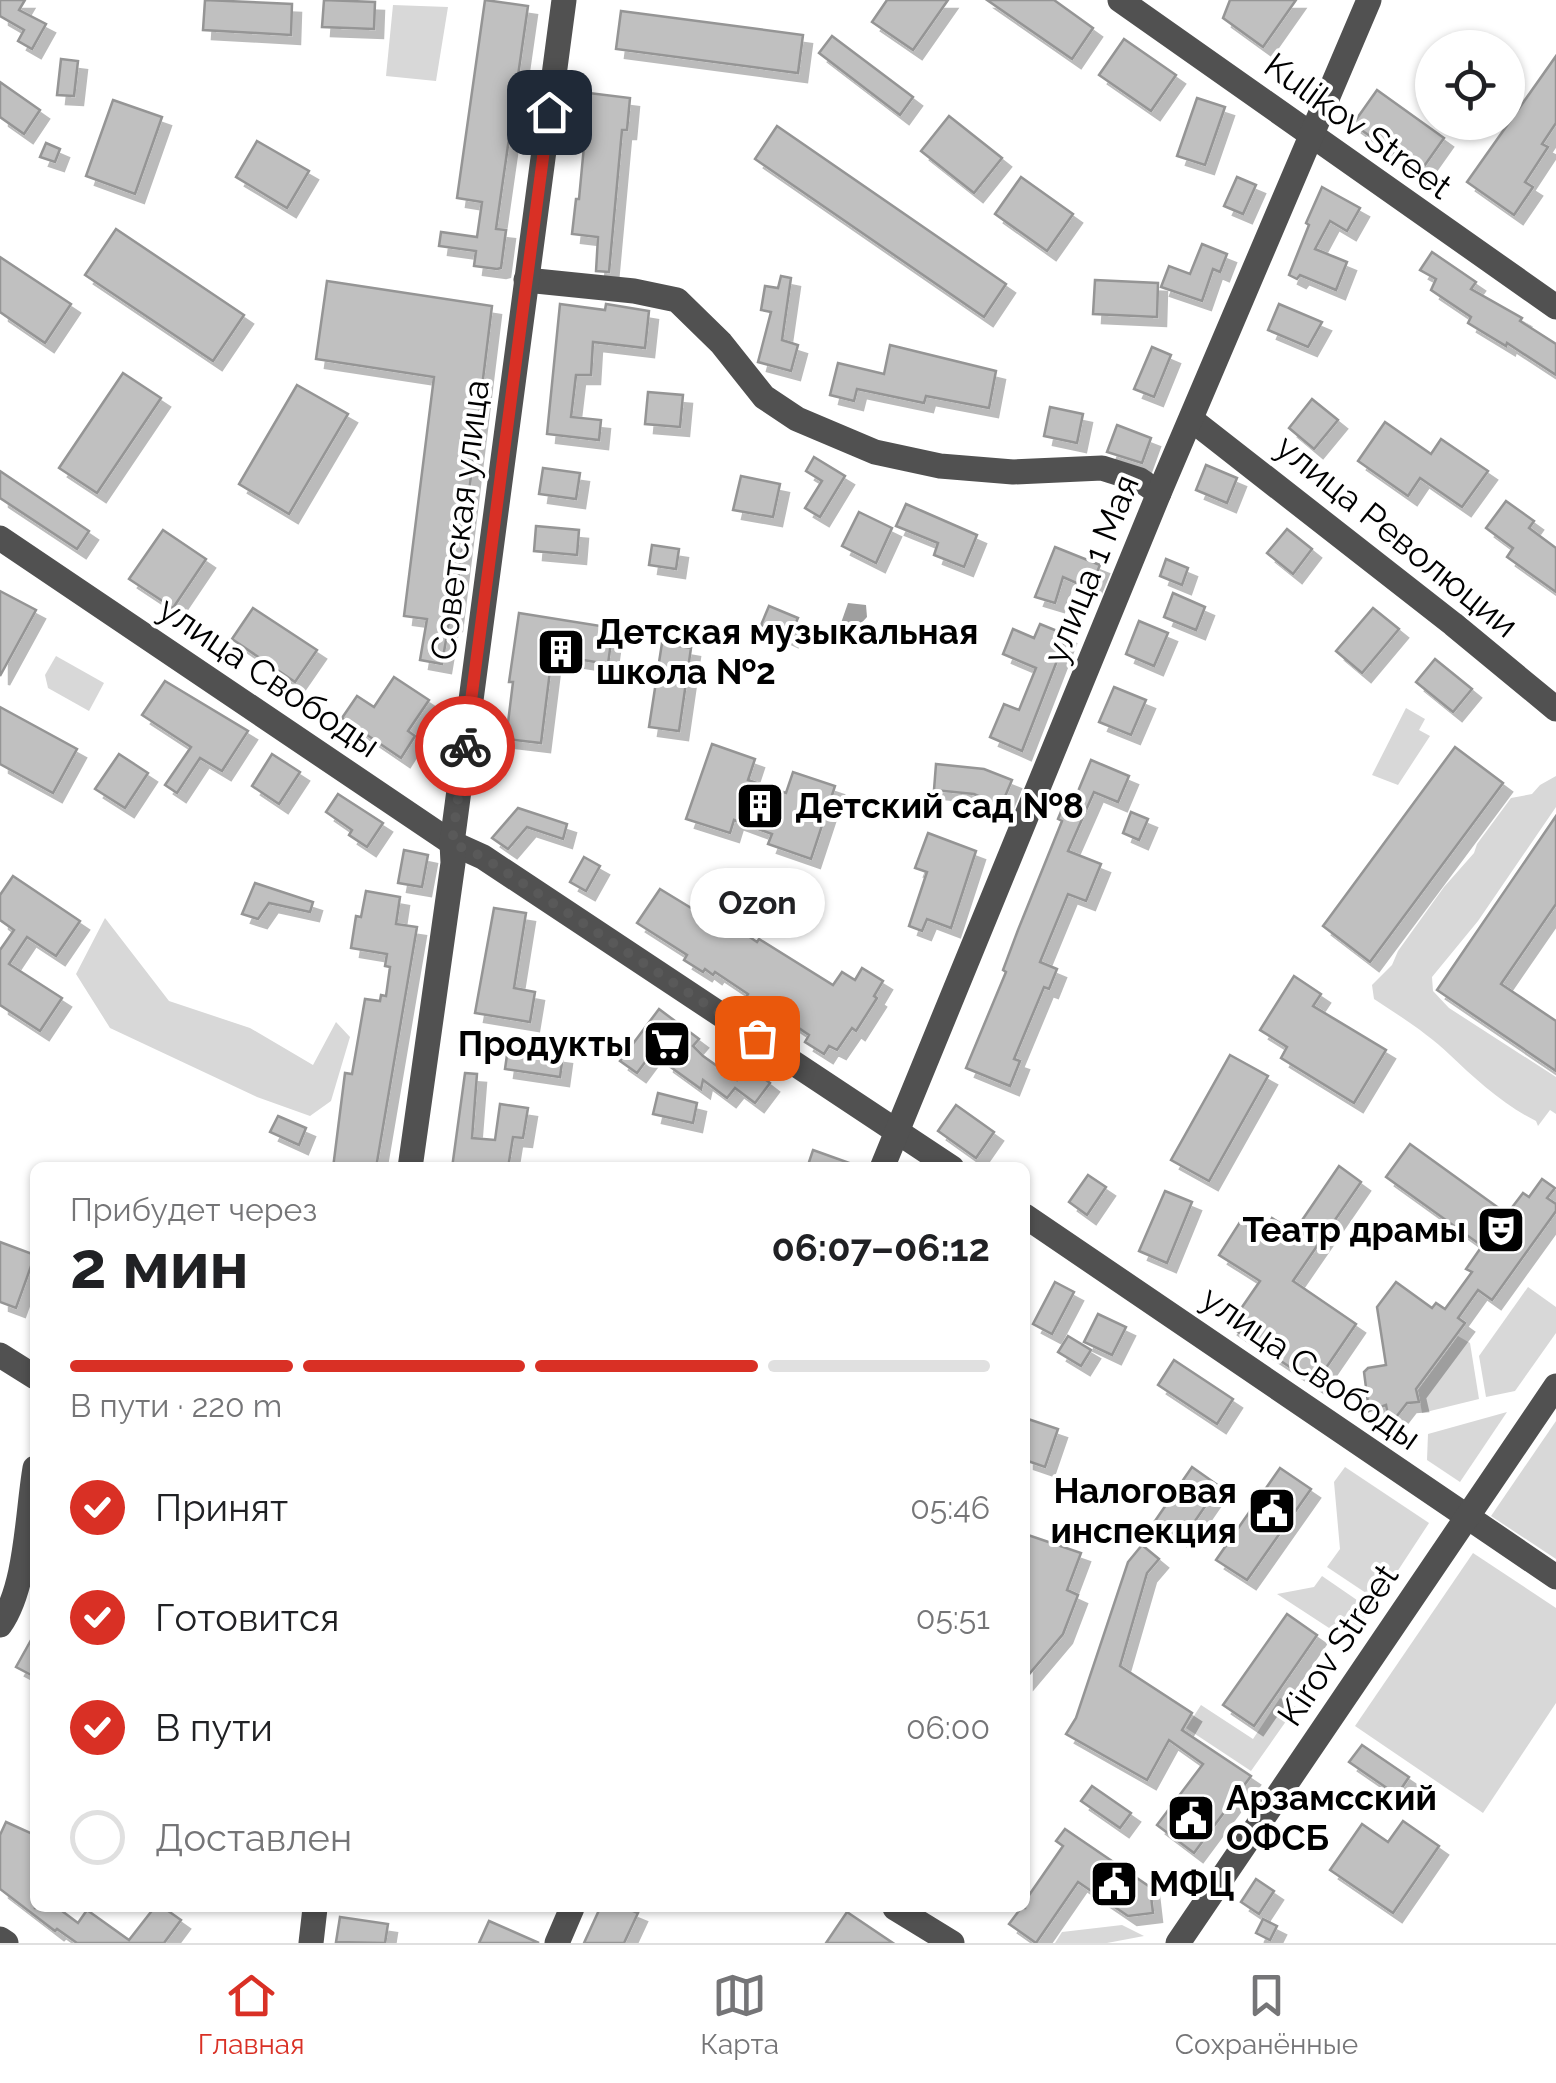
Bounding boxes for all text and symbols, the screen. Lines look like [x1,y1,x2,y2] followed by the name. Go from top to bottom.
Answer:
[1415,30,1525,140] map controls
[1415,30,1525,140] button: locate
[1257,44,1460,207] street label: Kulikov Street
[507,70,592,155] pin
[522,85,577,140] icon: home
[422,377,497,663] street label: Советская улица
[1268,426,1526,646] street label: улица Революции
[1034,469,1147,669] street label: улица 1 Мая
[151,588,388,766] street label: улица Свободы
[596,611,978,692] place label: Детская музыкальная школа №2
[535,626,587,678] building icon: Детская музыкальная школа №2
[415,696,515,796] courier
[438,719,493,774] icon: bike
[734,780,786,832] building icon: Детский сад №8
[795,785,1084,826] place label: Детский сад №8
[690,868,824,938] callout: Ozon
[718,884,797,921] text: Ozon
[715,996,800,1081] pin
[730,1011,785,1066] icon: bag
[641,1018,693,1070] supermarket icon: Продукты
[458,1023,632,1064] place label: Продукты
[70,1191,317,1228] text: Прибудет через
[1475,1204,1527,1256] theatre icon: Театр драмы
[1242,1209,1466,1250] place label: Театр драмы
[771,1225,990,1270] text: 06:07–06:12
[70,1227,249,1303] text: 2 мин
[1194,1277,1429,1458] street label: улица Свободы
[70,1387,282,1424] text: В пути · 220 m
[1051,1470,1237,1551] place label: Налоговая инспекция
[70,1480,125,1535] icon: check
[155,1485,288,1530] text: Принят
[1246,1485,1298,1537] public building icon: Налоговая инспекция
[910,1489,990,1526] text: 05:46
[1269,1556,1407,1733] street label: Kirov Street
[70,1590,125,1645] icon: check
[155,1595,339,1640] text: Готовится
[916,1599,990,1636] text: 05:51
[70,1700,125,1755] icon: check
[155,1705,273,1750] text: В пути
[906,1709,990,1746] text: 06:00
[1226,1777,1437,1858] place label: Арзамсский ОФСБ
[1165,1792,1217,1844] public building icon: Арзамсский ОФСБ
[155,1815,352,1860] text: Доставлен
[1088,1858,1140,1910] public building icon: МФЦ
[1149,1863,1235,1904] place label: МФЦ
[198,1968,305,2061] tab: Главная
[700,1968,779,2061] tab: Карта
[1175,1968,1358,2061] tab: Сохранённые

